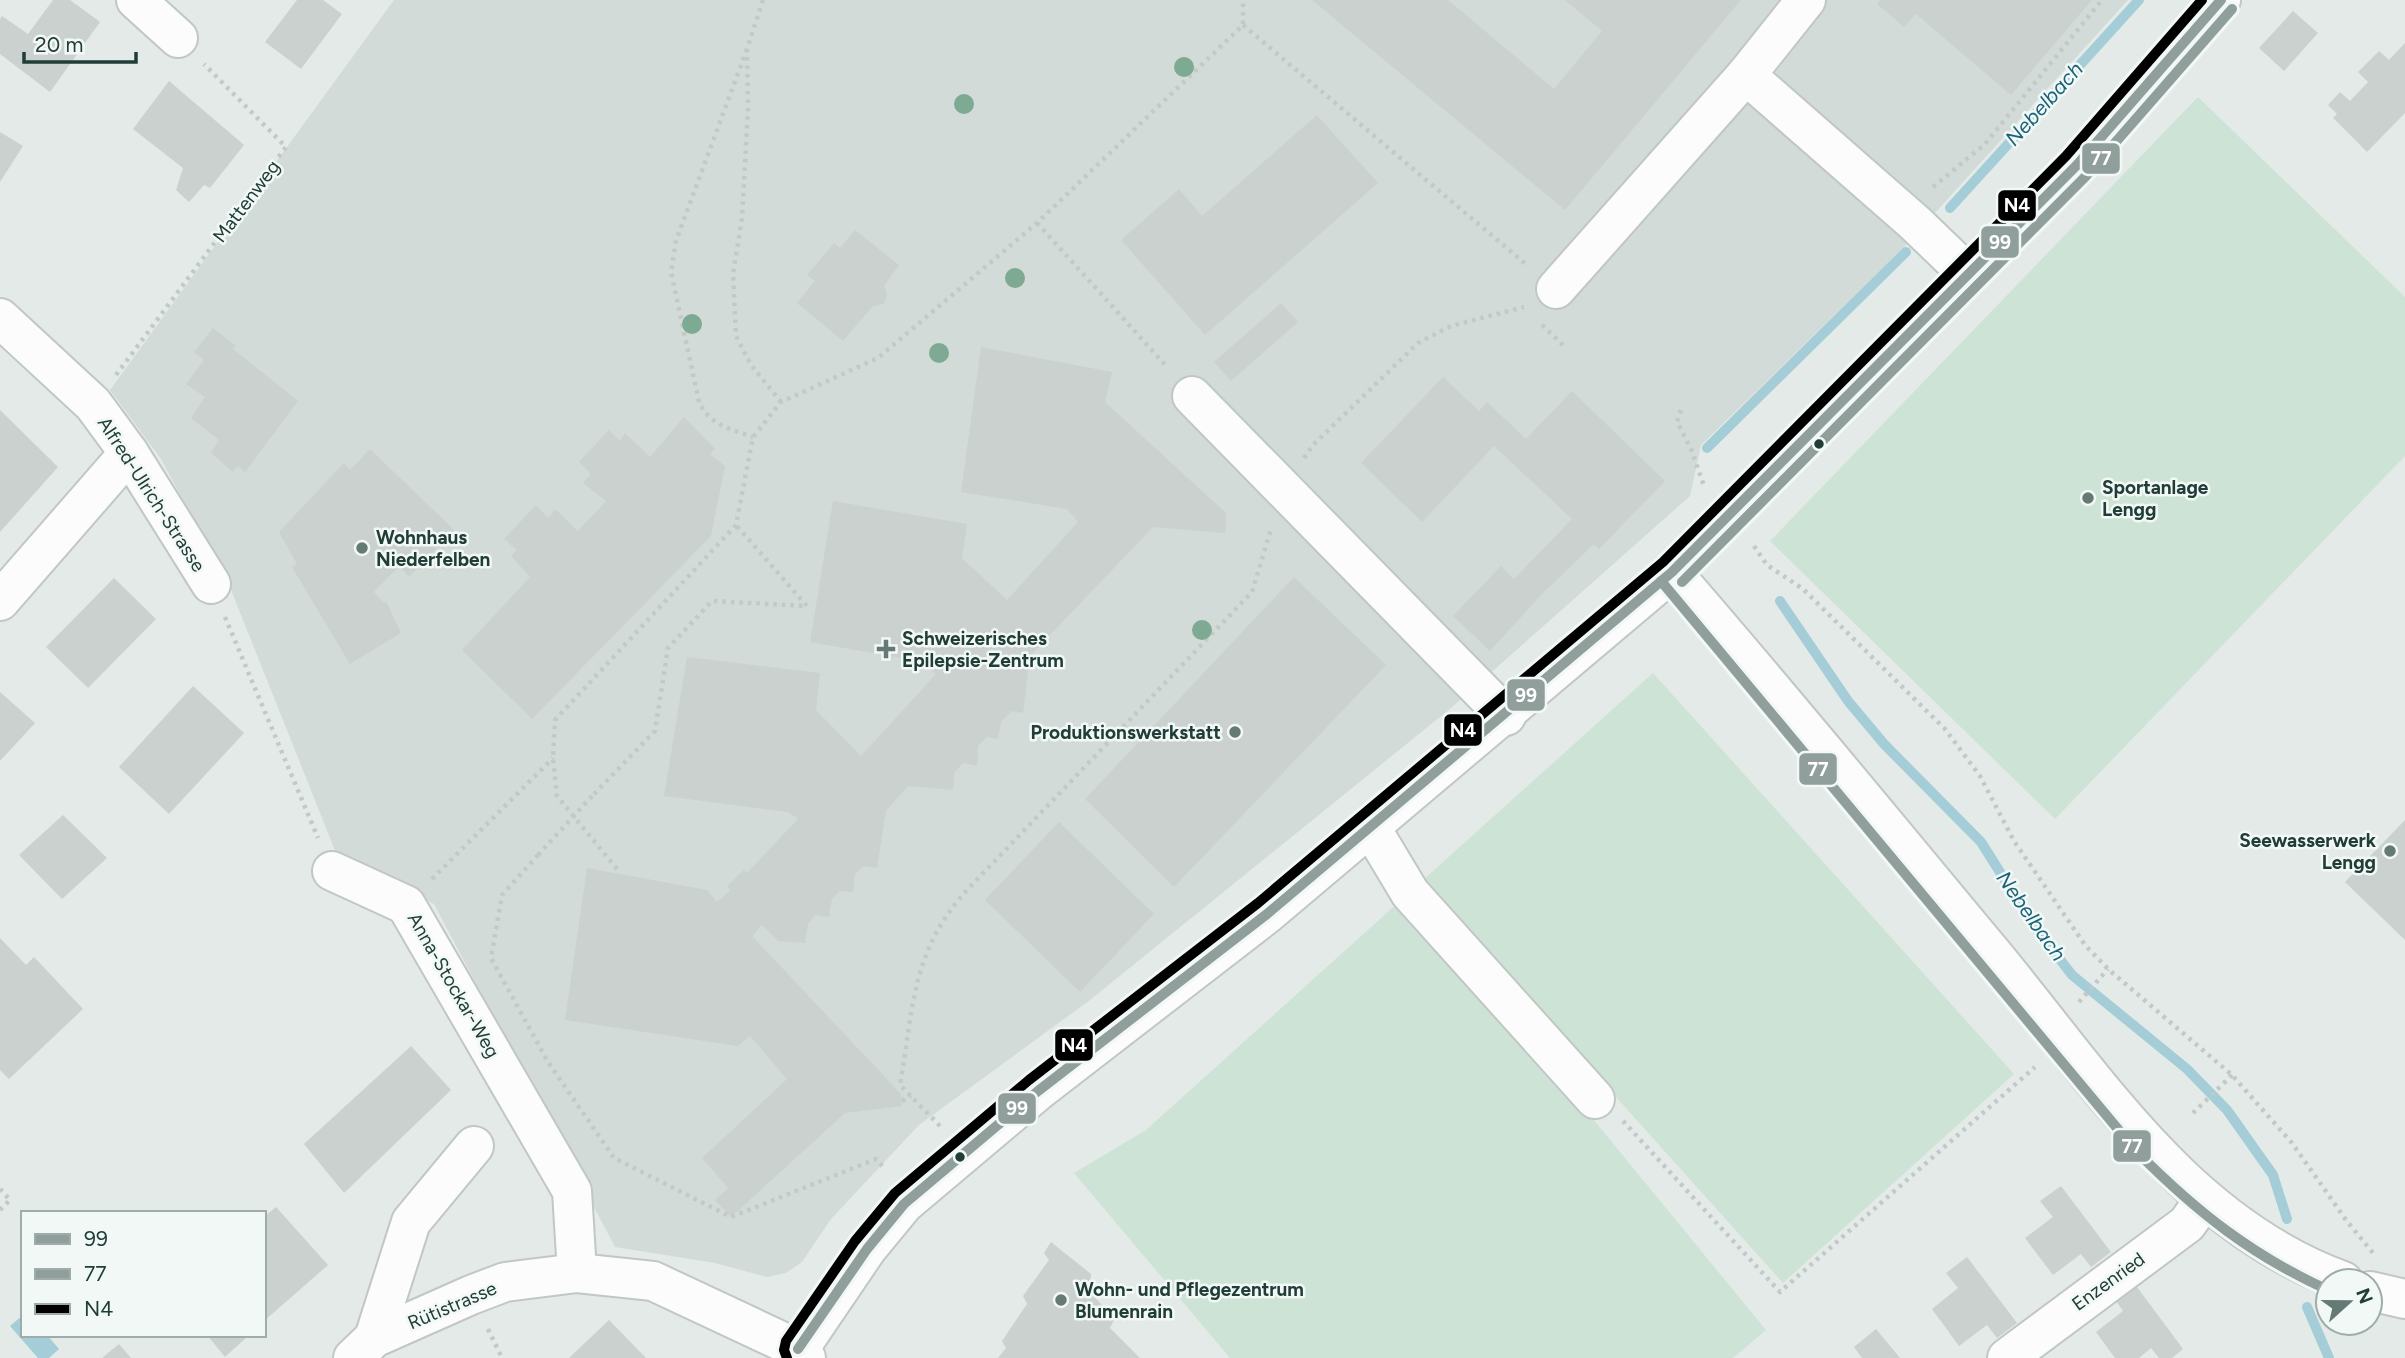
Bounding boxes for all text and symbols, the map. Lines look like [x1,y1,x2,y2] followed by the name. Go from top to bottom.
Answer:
[24,21,136,65] scale bar
[35,32,83,57] text: 20 m
[2000,56,2088,151] water label: Nebelbach
[2081,142,2121,175] line badge: 77
[2090,147,2112,170] text: 77
[208,156,285,247] street label: Mattenweg
[1997,189,2037,222] line badge: N4
[2004,194,2030,217] text: N4
[1980,225,2020,259] line badge: 99
[1989,231,2011,254] text: 99
[93,412,210,576] street label: Alfred-Ulrich-Strasse
[1812,437,1826,451] unlabelled marker
[2102,476,2209,521] place label: Sportanlage Lengg
[2080,490,2096,506] marker: Sportanlage Lengg
[376,526,490,571] place label: Wohnhaus Niederfelben
[354,540,370,556] marker: Wohnhaus Niederfelben
[902,627,1064,672] place label: Schweizerisches Epilepsie-Zentrum
[876,639,896,659] marker: Schweizerisches Epilepsie-Zentrum
[1506,678,1546,712] line badge: 99
[1515,684,1537,707] text: 99
[1443,713,1483,747] line badge: N4
[1450,719,1476,742] text: N4
[1030,721,1221,744] place label: Produktionswerkstatt
[1227,724,1243,740] marker: Produktionswerkstatt
[1798,752,1838,786] line badge: 77
[1807,758,1829,781] text: 77
[2239,829,2377,874] place label: Seewasserwerk Lengg
[2382,843,2398,859] marker: Seewasserwerk Lengg
[1991,866,2072,966] water label: Nebelbach
[403,909,504,1062] street label: Anna-Stockar-Weg
[1054,1028,1094,1062] line badge: N4
[1061,1034,1087,1057] text: N4
[997,1092,1037,1125] line badge: 99
[1006,1097,1028,1120] text: 99
[2112,1129,2152,1163] line badge: 77
[2121,1135,2143,1158] text: 77
[953,1150,967,1164] unlabelled marker
[21,1211,266,1337] legend
[84,1226,108,1251] text: 99
[2067,1247,2149,1316] street label: Enzenried
[84,1261,107,1286] text: 77
[2314,1267,2384,1337] north arrow
[404,1276,500,1334] street label: Rütistrasse
[1075,1278,1304,1323] place label: Wohn- und Pflegezentrum Blumenrain
[2351,1285,2378,1307] text: N
[1053,1292,1069,1308] marker: Wohn- und Pflegezentrum Blumenrain
[84,1296,113,1321] text: N4

